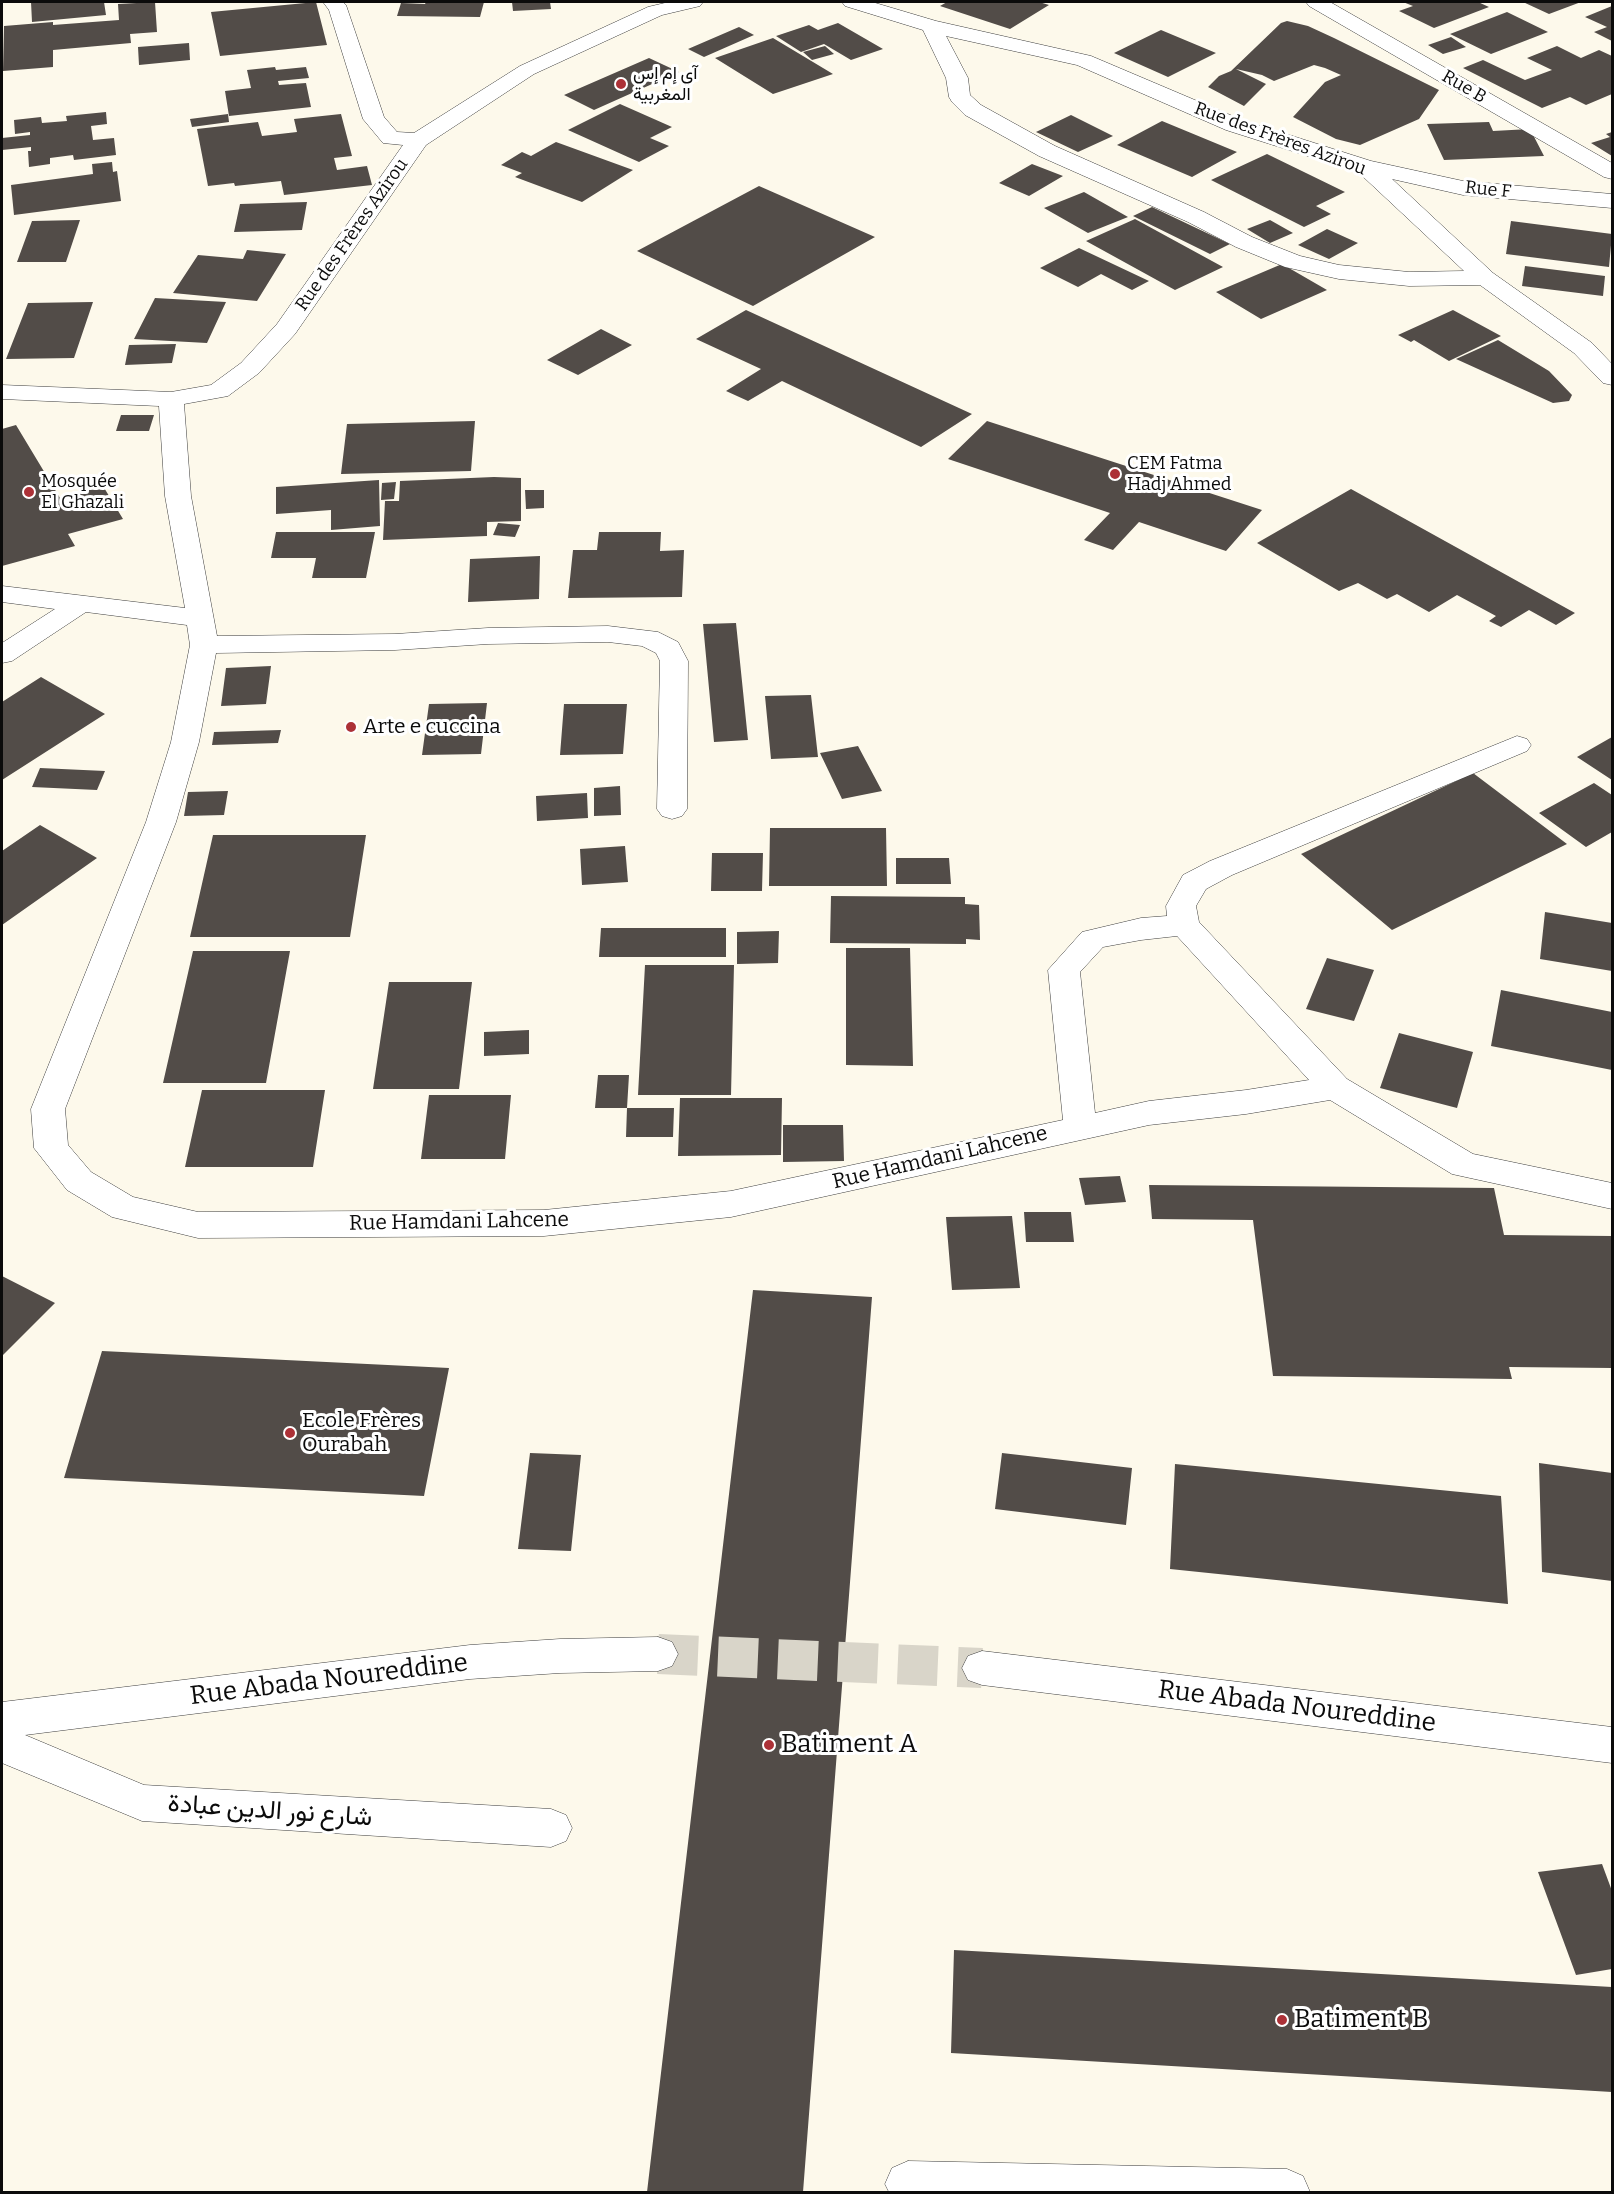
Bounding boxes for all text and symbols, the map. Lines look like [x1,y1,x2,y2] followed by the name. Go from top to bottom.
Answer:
[633,63,697,106] place label: آي إم إس المغربية
[1438,66,1490,108] street label: Rue B
[614,77,628,91] marker: آي إم إس المغربية
[1191,98,1369,180] street label: Rue des Frères Azirou
[291,155,413,315] street label: Rue des Frères Azirou
[1464,177,1512,203] street label: Rue F
[1127,453,1231,496] place label: CEM Fatma Hadj Ahmed
[1108,467,1122,481] marker: CEM Fatma Hadj Ahmed
[41,471,124,514] place label: Mosquée El Ghazali
[22,485,36,499] marker: Mosquée El Ghazali
[363,714,501,740] place label: Arte e cuccina
[344,720,358,734] marker: Arte e cuccina
[830,1121,1050,1195] street label: Rue Hamdani Lahcene
[349,1207,569,1237] street label: Rue Hamdani Lahcene
[302,1408,421,1458] place label: Ecole Frères Ourabah
[283,1426,297,1440] marker: Ecole Frères Ourabah
[188,1647,470,1713] street label: Rue Abada Noureddine
[1156,1674,1438,1740] street label: Rue Abada Noureddine
[781,1729,917,1761] place label: Batiment A
[762,1738,776,1752] marker: Batiment A
[167,1788,373,1834] street label: شارع نور الدين عبادة
[1294,2004,1428,2036] place label: Batiment B
[1275,2013,1289,2027] marker: Batiment B

